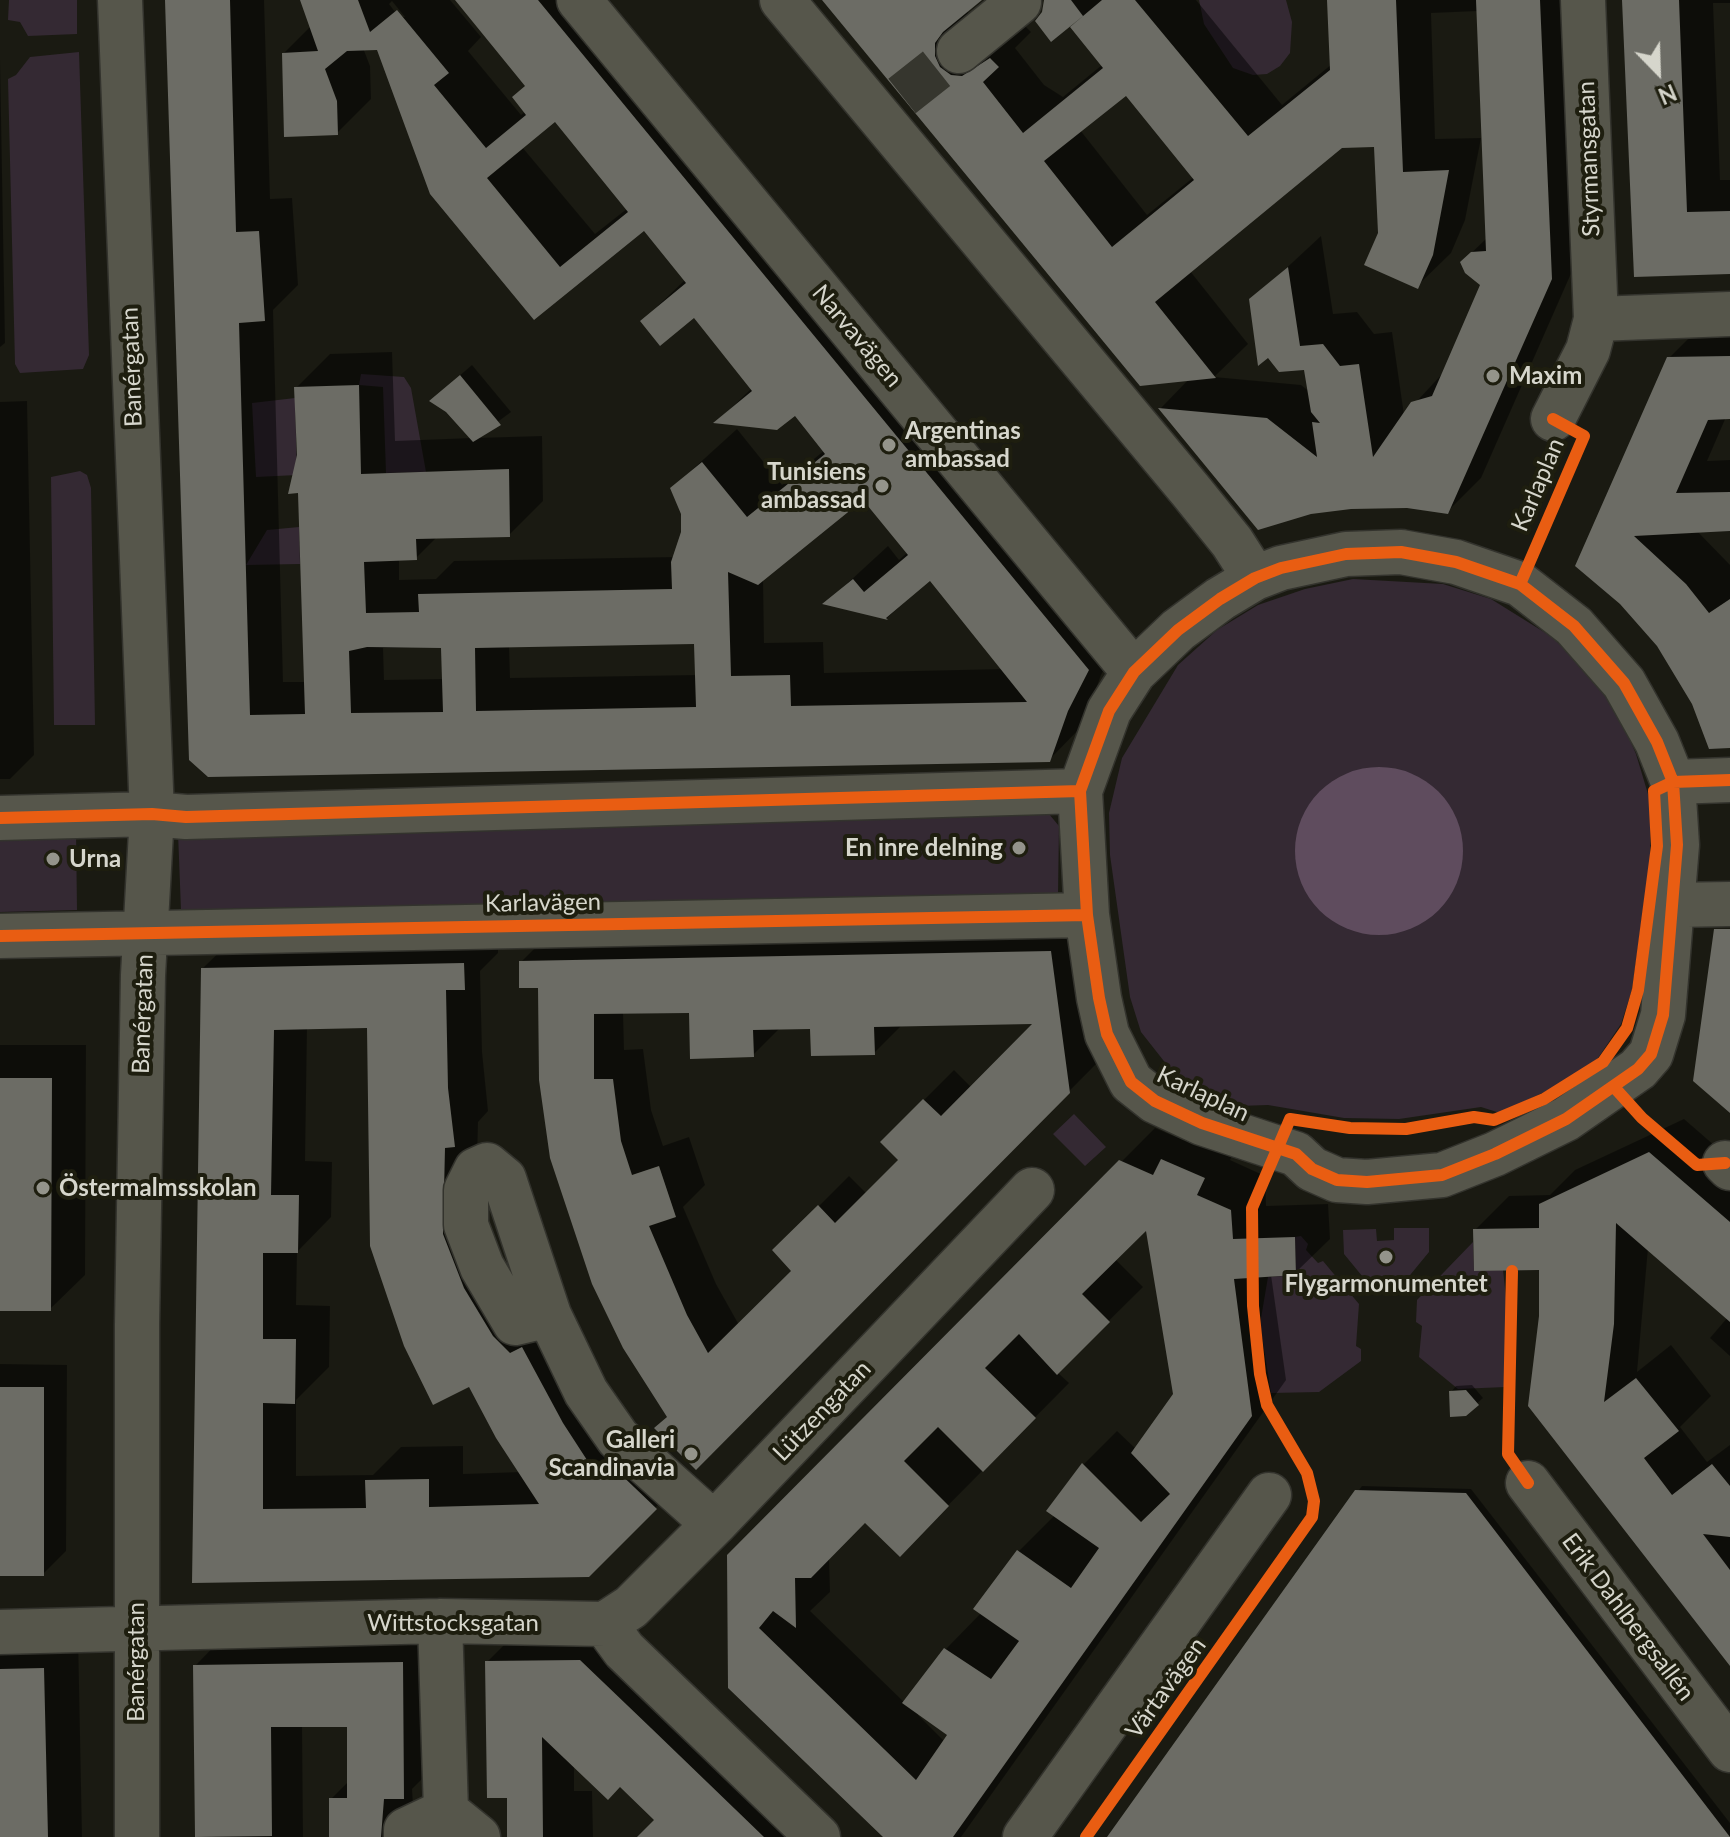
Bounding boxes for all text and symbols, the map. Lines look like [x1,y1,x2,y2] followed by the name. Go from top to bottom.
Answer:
[1618,32,1698,112] north arrow
[1655,79,1681,110] text: N
[1572,81,1606,237] street label: Styrmansgatan
[806,279,908,393] street label: Narvavägen
[116,307,148,427] street label: Banérgatan
[1509,362,1582,390] place label: Maxim
[1484,367,1502,385] marker: Maxim
[905,417,1021,473] place label: Argentinas ambassad
[1505,434,1571,536] street label: Karlaplan
[880,436,898,454] marker: Argentinas ambassad
[761,458,866,514] place label: Tunisiens ambassad
[873,477,891,495] marker: Tunisiens ambassad
[845,834,1003,862] place label: En inre delning
[1010,839,1028,857] marker: En inre delning
[69,845,121,873] place label: Urna
[44,850,62,868] marker: Urna
[485,888,601,918] street label: Karlavägen
[127,954,159,1074] street label: Banérgatan
[1152,1060,1254,1128] street label: Karlaplan
[59,1174,256,1202] place label: Östermalmsskolan
[34,1179,52,1197] marker: Östermalmsskolan
[1377,1248,1395,1266] marker: Flygarmonumentet
[1284,1270,1488,1298] place label: Flygarmonumentet
[767,1355,877,1467] street label: Lützengatan
[548,1426,675,1482] place label: Galleri Scandinavia
[682,1445,700,1463] marker: Galleri Scandinavia
[1556,1528,1700,1706] street label: Erik Dahlbergsallén
[122,1602,150,1722] street label: Banérgatan
[367,1609,539,1637] street label: Wittstocksgatan
[1120,1632,1212,1744] street label: Värtavägen

